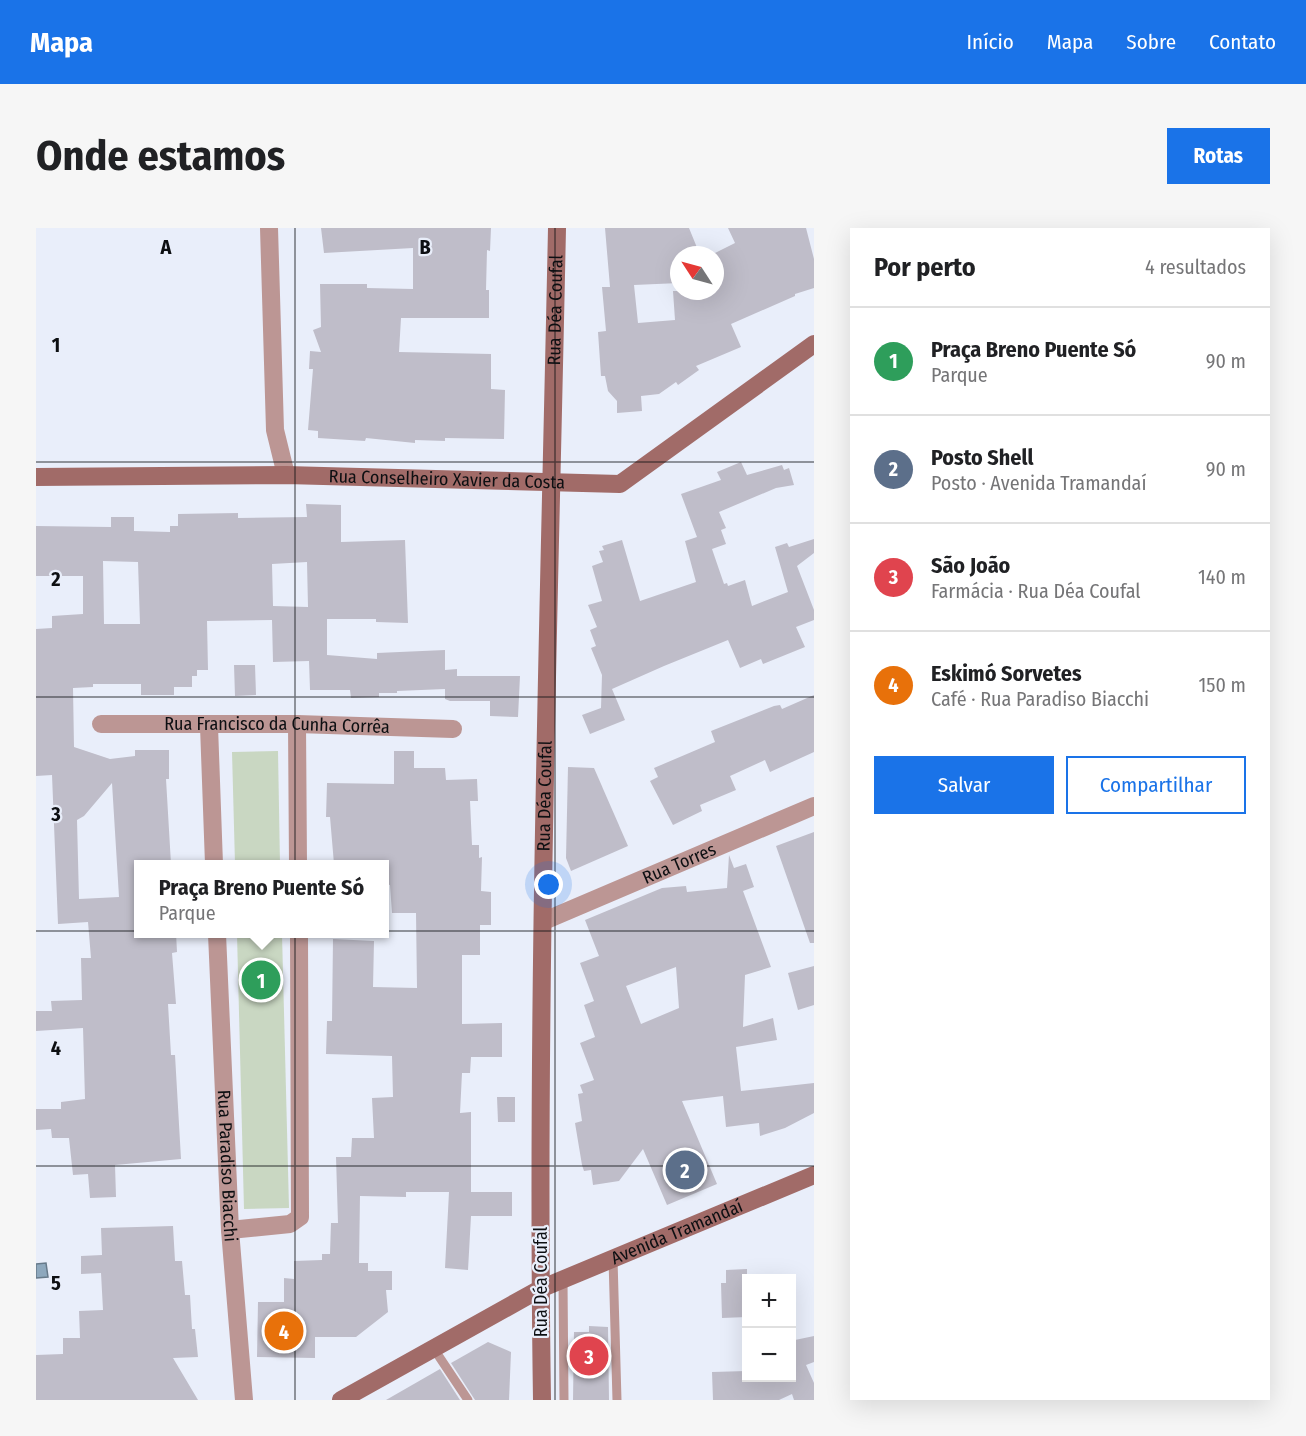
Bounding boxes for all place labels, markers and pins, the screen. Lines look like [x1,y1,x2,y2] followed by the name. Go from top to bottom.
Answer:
[242,958,280,1002] pin: 1
[666,1148,704,1192] pin: 2
[264,1308,304,1354] pin: 4
[570,1334,608,1378] pin: 3

